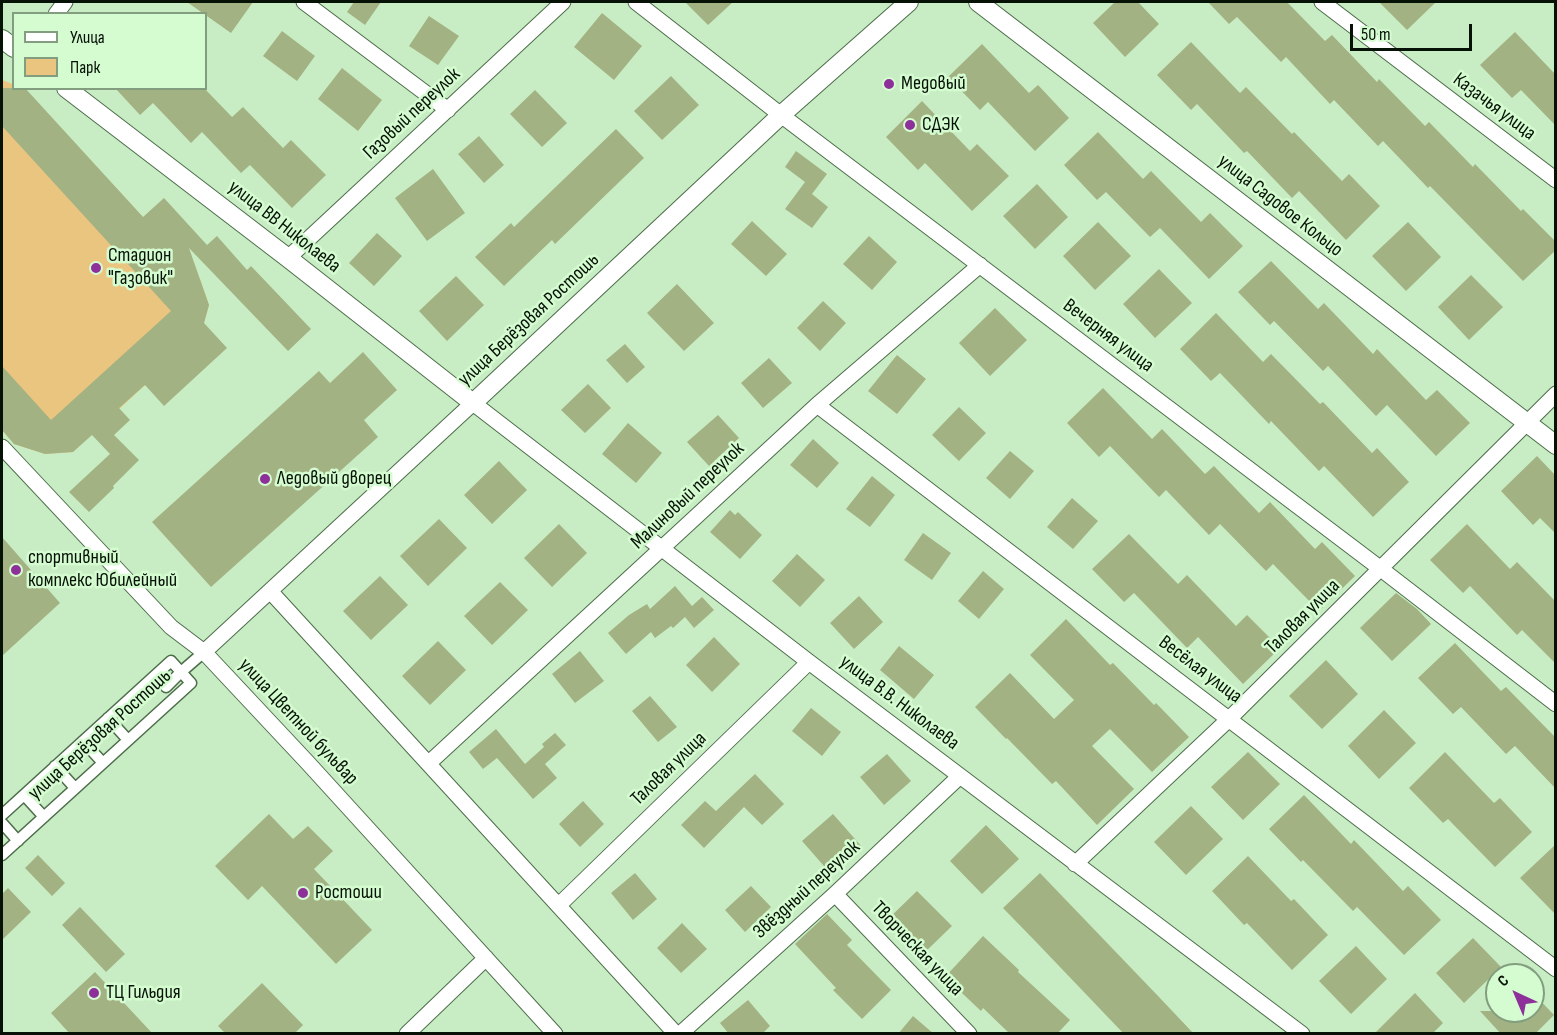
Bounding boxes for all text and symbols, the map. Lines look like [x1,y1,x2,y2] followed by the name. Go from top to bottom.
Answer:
[12,12,207,90] legend
[1353,12,1474,50] scale bar
[1361,24,1391,45] text: 50 m
[70,27,105,48] text: Улица
[70,57,100,78] text: Парк
[359,63,465,165] street label: Газовый переулок
[1448,68,1540,146] street label: Казачья улица
[901,72,965,96] place label: Медовый
[882,77,896,91] marker: Медовый
[922,113,959,137] place label: СДЭК
[903,118,917,132] marker: СДЭК
[1213,150,1347,262] street label: улица Садовое Кольцо
[223,176,345,278] street label: улица ВВ Николаева
[108,244,173,291] place label: Стадион "Газовик"
[453,248,605,392] street label: улица Берёзовая Ростошь
[89,261,103,275] marker: Стадион "Газовик"
[1058,294,1158,378] street label: Вечерняя улица
[626,437,750,555] street label: Малиновый переулок
[277,467,391,491] place label: Ледовый дворец
[258,472,272,486] marker: Ледовый дворец
[28,546,177,593] place label: спортивный комплекс Юбилейный
[9,563,23,577] marker: спортивный комплекс Юбилейный
[1261,575,1345,659] street label: Таловая улица
[1154,631,1246,709] street label: Весёлая улица
[834,650,964,756] street label: улица В.В. Николаева
[233,654,363,790] street label: улица Цветной бульвар
[24,664,176,806] street label: улица Берёзовая Ростошь
[626,727,712,811] street label: Таловая улица
[749,836,865,944] street label: Звёздный переулок
[315,881,382,905] place label: Ростоши
[296,886,310,900] marker: Ростоши
[866,897,968,1001] street label: Творческая улица
[1485,963,1545,1023] north arrow
[1494,971,1513,991] text: С
[106,981,181,1005] place label: ТЦ Гильдия
[87,986,101,1000] marker: ТЦ Гильдия

